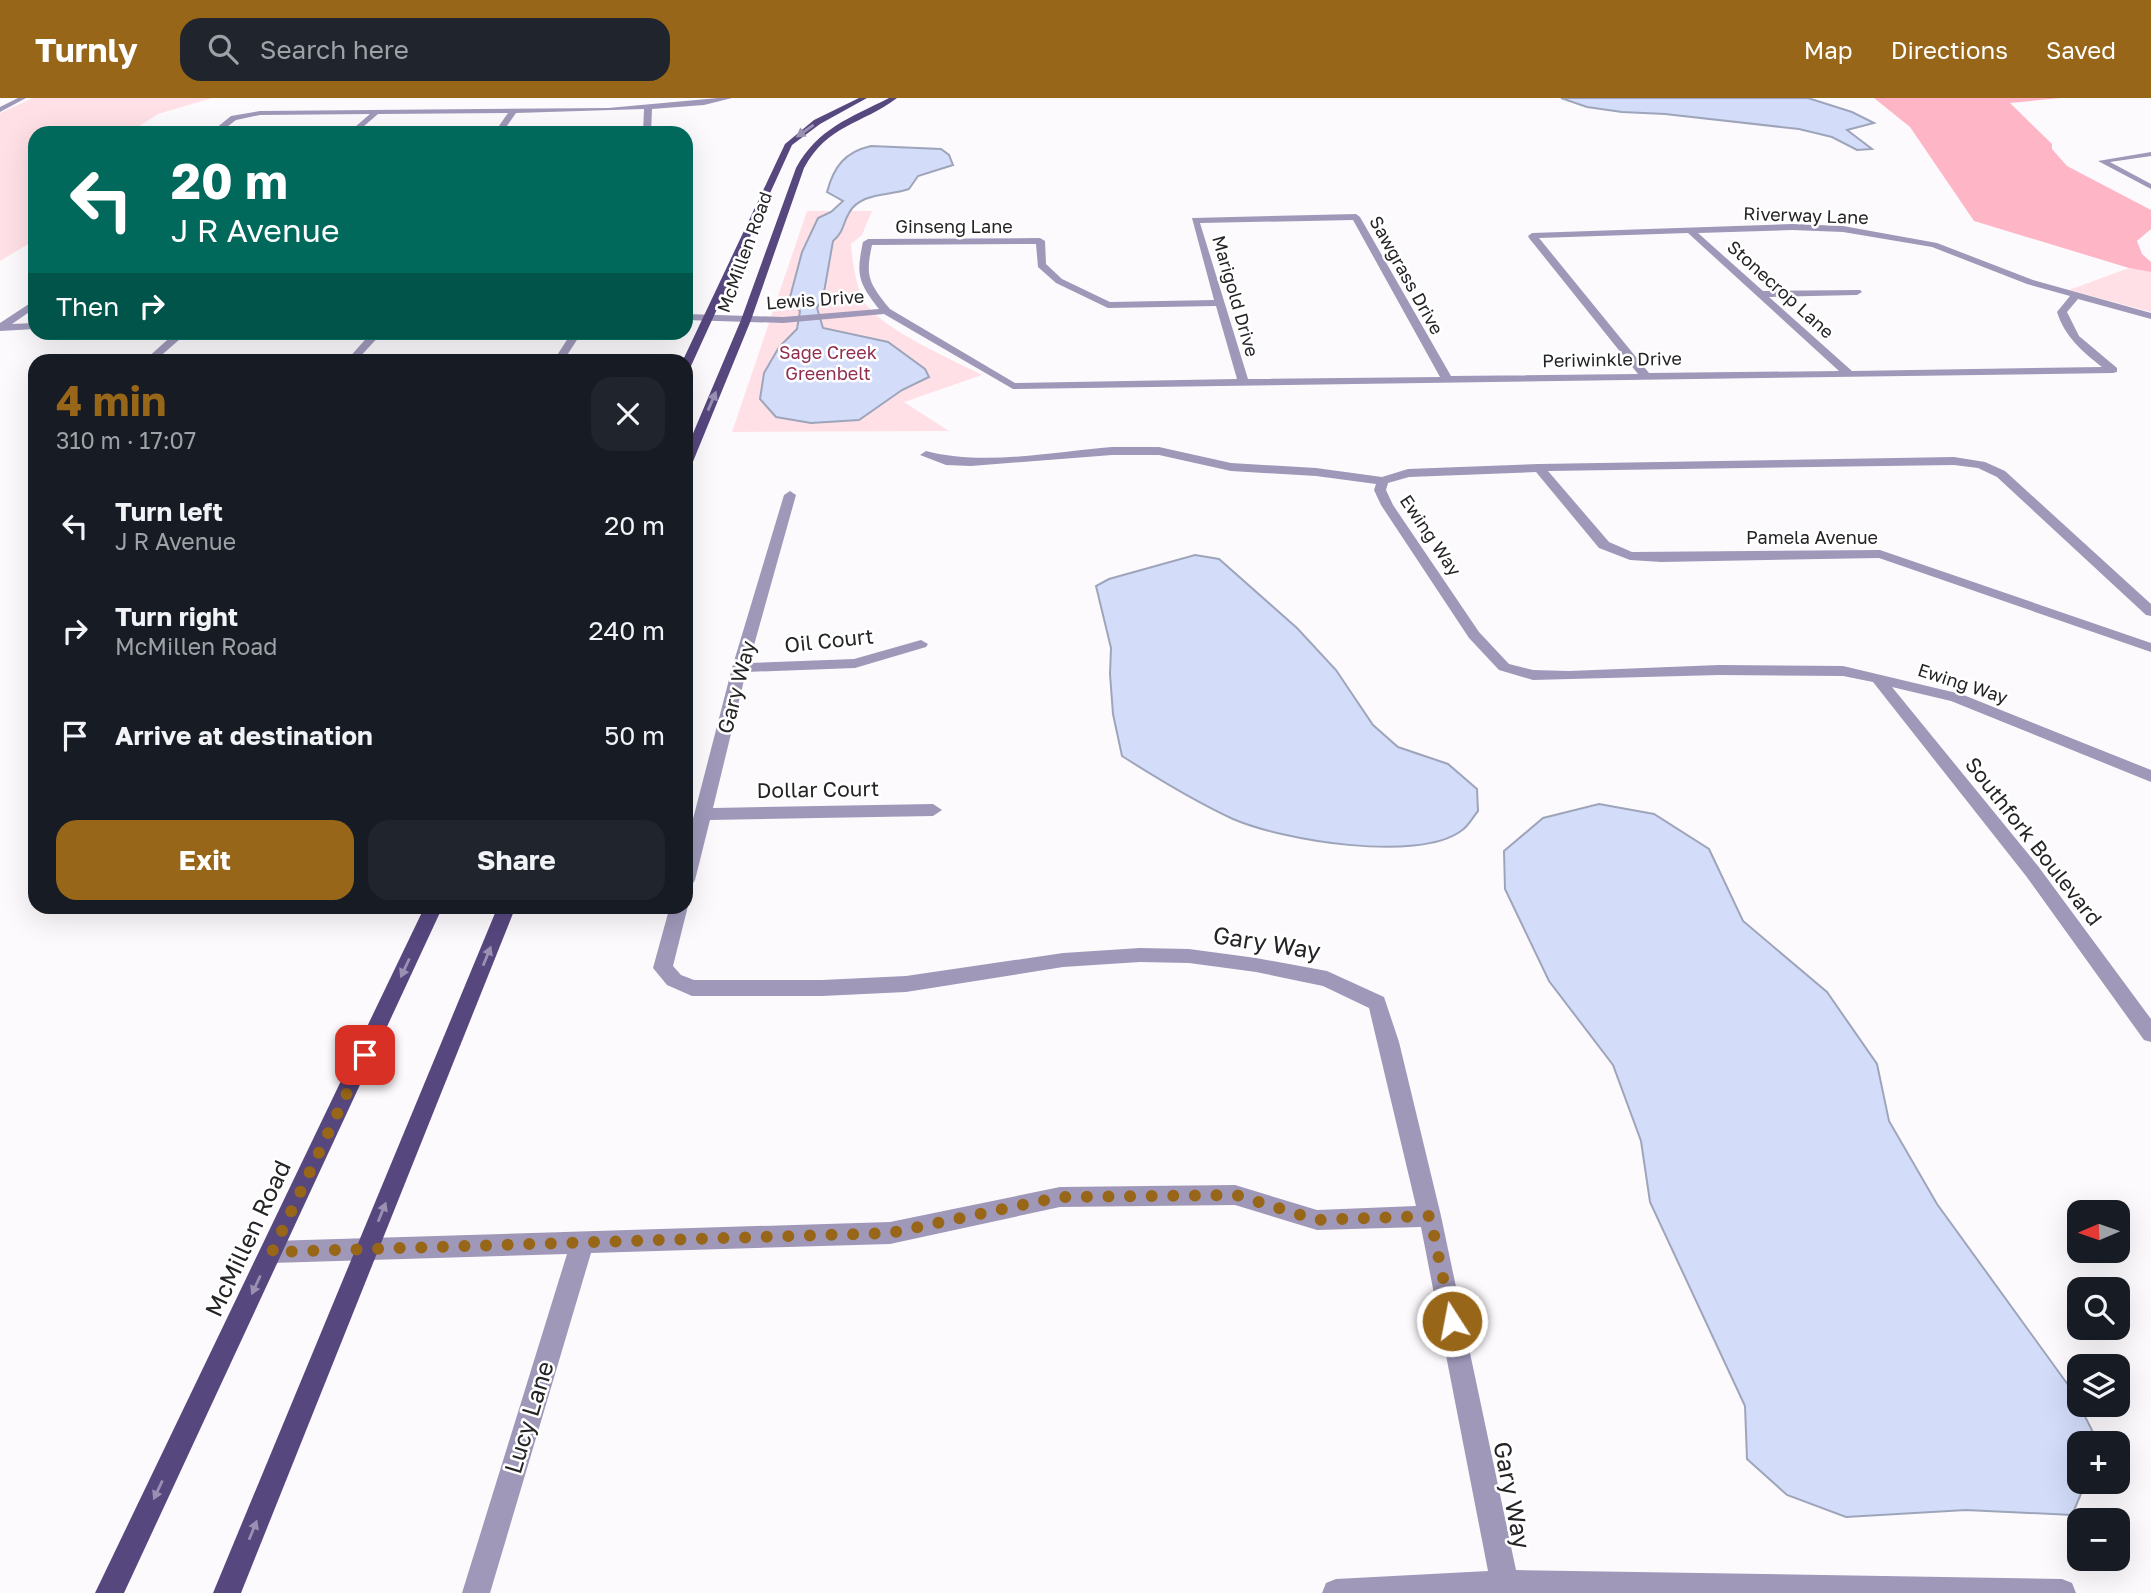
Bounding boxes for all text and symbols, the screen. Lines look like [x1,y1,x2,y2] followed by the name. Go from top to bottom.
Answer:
[180,18,670,81] search box
[35,30,138,69] text: Turnly
[204,30,242,68] icon: search
[260,34,409,65] text: Search here
[1804,35,1853,64] text: Map
[1891,35,2008,64] text: Directions
[2046,35,2116,64] text: Saved
[796,124,814,138] one-way arrow
[171,151,288,210] text: 20 m
[56,154,147,245] icon: left
[712,189,776,315] street label: McMillen Road
[1743,202,1869,228] street label: Riverway Lane
[171,211,339,249] text: J R Avenue
[1365,212,1449,338] street label: Sawgrass Drive
[895,215,1013,237] street label: Ginseng Lane
[1208,233,1264,359] street label: Marigold Drive
[1723,235,1839,343] street label: Stonecrop Lane
[765,285,865,313] street label: Lewis Drive
[133,287,171,325] icon: right
[56,291,119,322] text: Then
[779,341,877,384] park label: Sage Creek Greenbelt
[1542,347,1682,371] street label: Periwinkle Drive
[56,375,166,425] text: 4 min
[591,377,665,451] button: close
[707,390,718,411] one-way arrow
[56,426,196,454] text: 310 m · 17:07
[1396,490,1466,580] street label: Ewing Way
[115,496,223,527] text: Turn left
[56,507,94,545] icon: left
[604,510,665,541] text: 20 m
[1746,526,1878,548] street label: Pamela Avenue
[115,527,236,555] text: J R Avenue
[115,601,238,632] text: Turn right
[56,612,94,650] icon: right
[588,615,665,646] text: 240 m
[783,622,875,658] street label: Oil Court
[115,632,277,660] text: McMillen Road
[711,638,761,736] street label: Gary Way
[1915,658,2011,708] street label: Ewing Way
[56,717,94,755] icon: arrive
[115,720,373,751] text: Arrive at destination
[604,720,665,751] text: 50 m
[1960,751,2108,931] street label: Southfork Boulevard
[756,775,880,803] street label: Dollar Court
[56,820,354,900] button: Exit
[368,820,665,900] button: Share
[1211,919,1323,965] street label: Gary Way
[481,946,492,967] one-way arrow
[399,958,411,978] one-way arrow
[335,1025,395,1085] pin
[346,1036,384,1074] icon: arrive
[198,1155,296,1321] street label: McMillen Road
[2067,1200,2130,1264] north arrow
[2067,1200,2130,1571] map controls
[377,1202,388,1223] one-way arrow
[250,1275,262,1295] one-way arrow
[2067,1277,2130,1340] button: search
[1415,1284,1489,1358] position arrow
[2067,1354,2130,1417] button: layers
[497,1357,559,1477] street label: Lucy Lane
[2067,1431,2130,1494] button: +
[1488,1439,1538,1551] street label: Gary Way
[152,1480,164,1500] one-way arrow
[2067,1508,2130,1571] button: −
[247,1519,258,1540] one-way arrow

